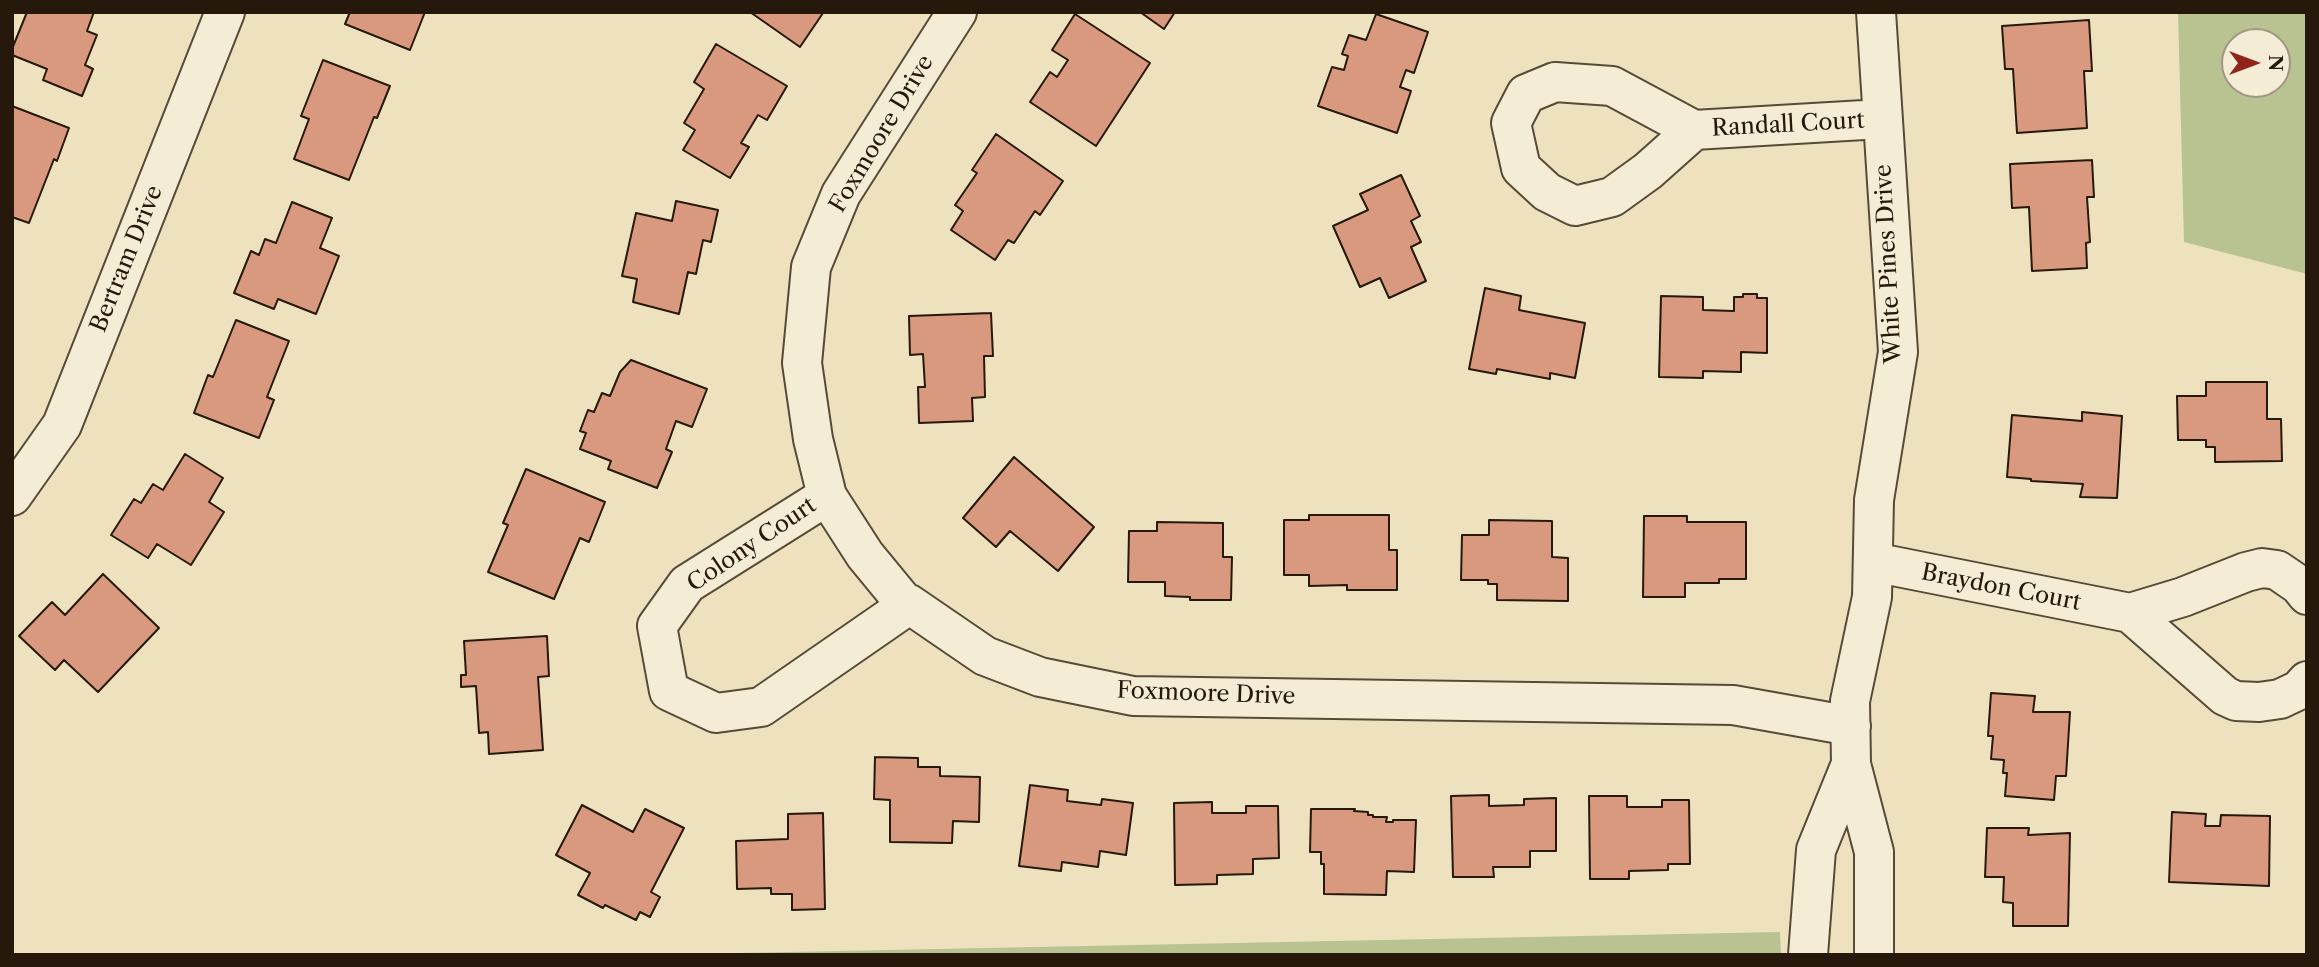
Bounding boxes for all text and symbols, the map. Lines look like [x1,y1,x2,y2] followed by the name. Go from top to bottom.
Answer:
[2221,28,2291,98] north arrow
[824,50,940,218] street label: Foxmoore Drive
[2264,55,2287,71] text: N
[1711,107,1865,143] street label: Randall Court
[1870,164,1908,364] street label: White Pines Drive
[85,182,169,336] street label: Bertram Drive
[682,492,822,598] street label: Colony Court
[1919,559,2083,617] street label: Braydon Court
[1116,677,1296,711] street label: Foxmoore Drive

